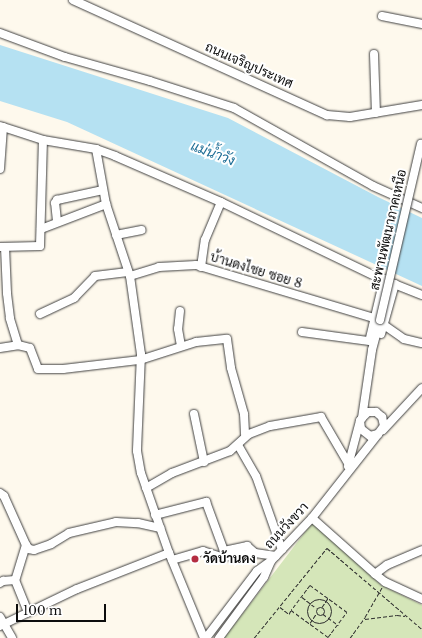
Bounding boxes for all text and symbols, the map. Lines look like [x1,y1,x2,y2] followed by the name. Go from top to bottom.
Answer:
[203,40,295,92] street label: ถนนเจริญประเทศ
[189,137,237,169] water label: แม่น้ำวัง
[368,168,410,292] street label: สะพานพัฒนาภาคเหนือ
[208,250,304,292] street label: บ้านดงไชย ซอย 8
[262,500,312,552] street label: ถนนวังขวา
[203,551,256,567] place label: วัดบ้านดง
[190,554,200,564] marker: วัดบ้านดง
[18,596,108,622] scale bar
[23,603,62,618] text: 100 m

